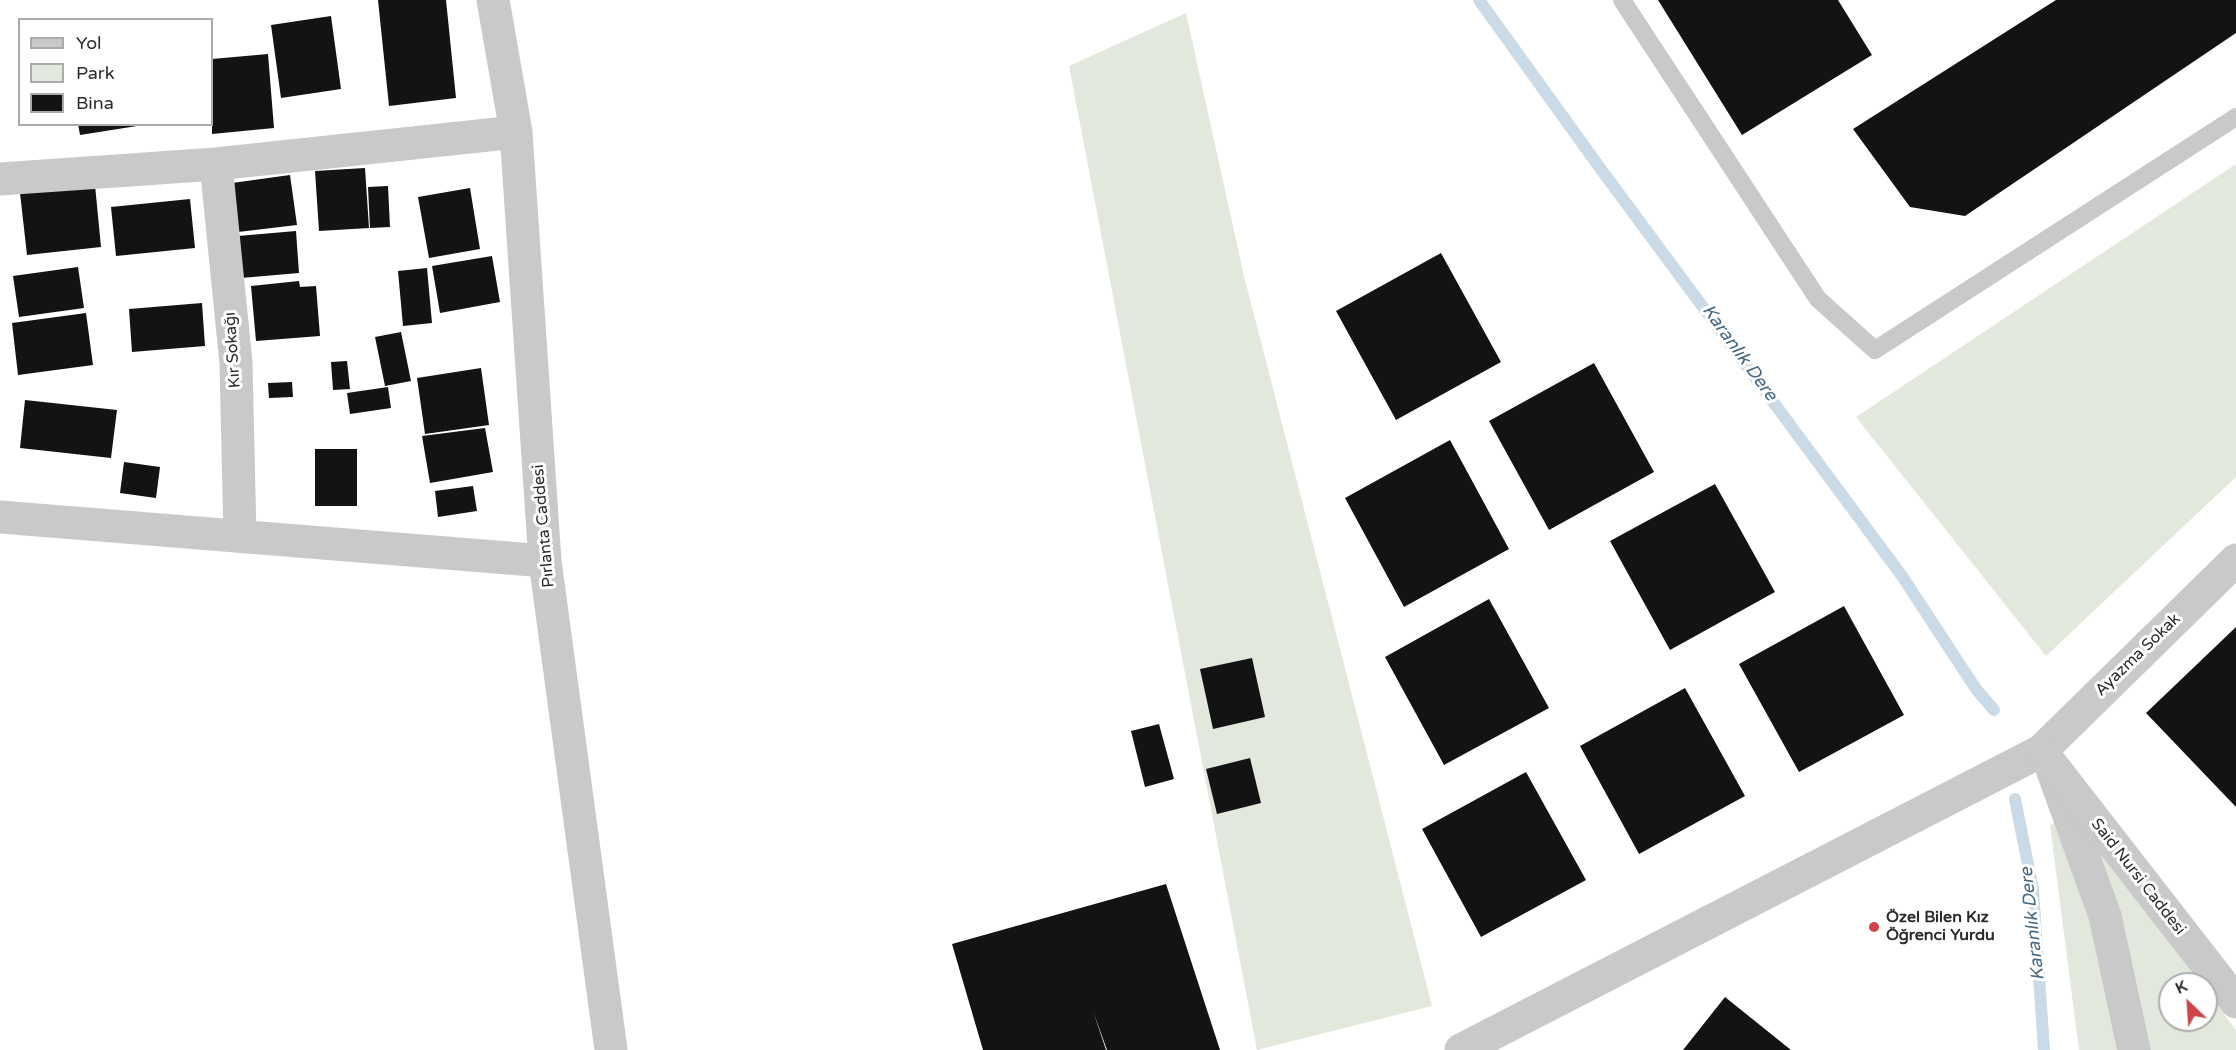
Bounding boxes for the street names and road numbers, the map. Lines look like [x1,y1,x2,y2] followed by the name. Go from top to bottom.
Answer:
[221,311,245,389] street label: Kır Sokağı
[529,464,559,588] street label: Pırlanta Caddesi
[2092,610,2184,700] street label: Ayazma Sokak
[2087,815,2189,939] street label: Said Nursi Caddesi

